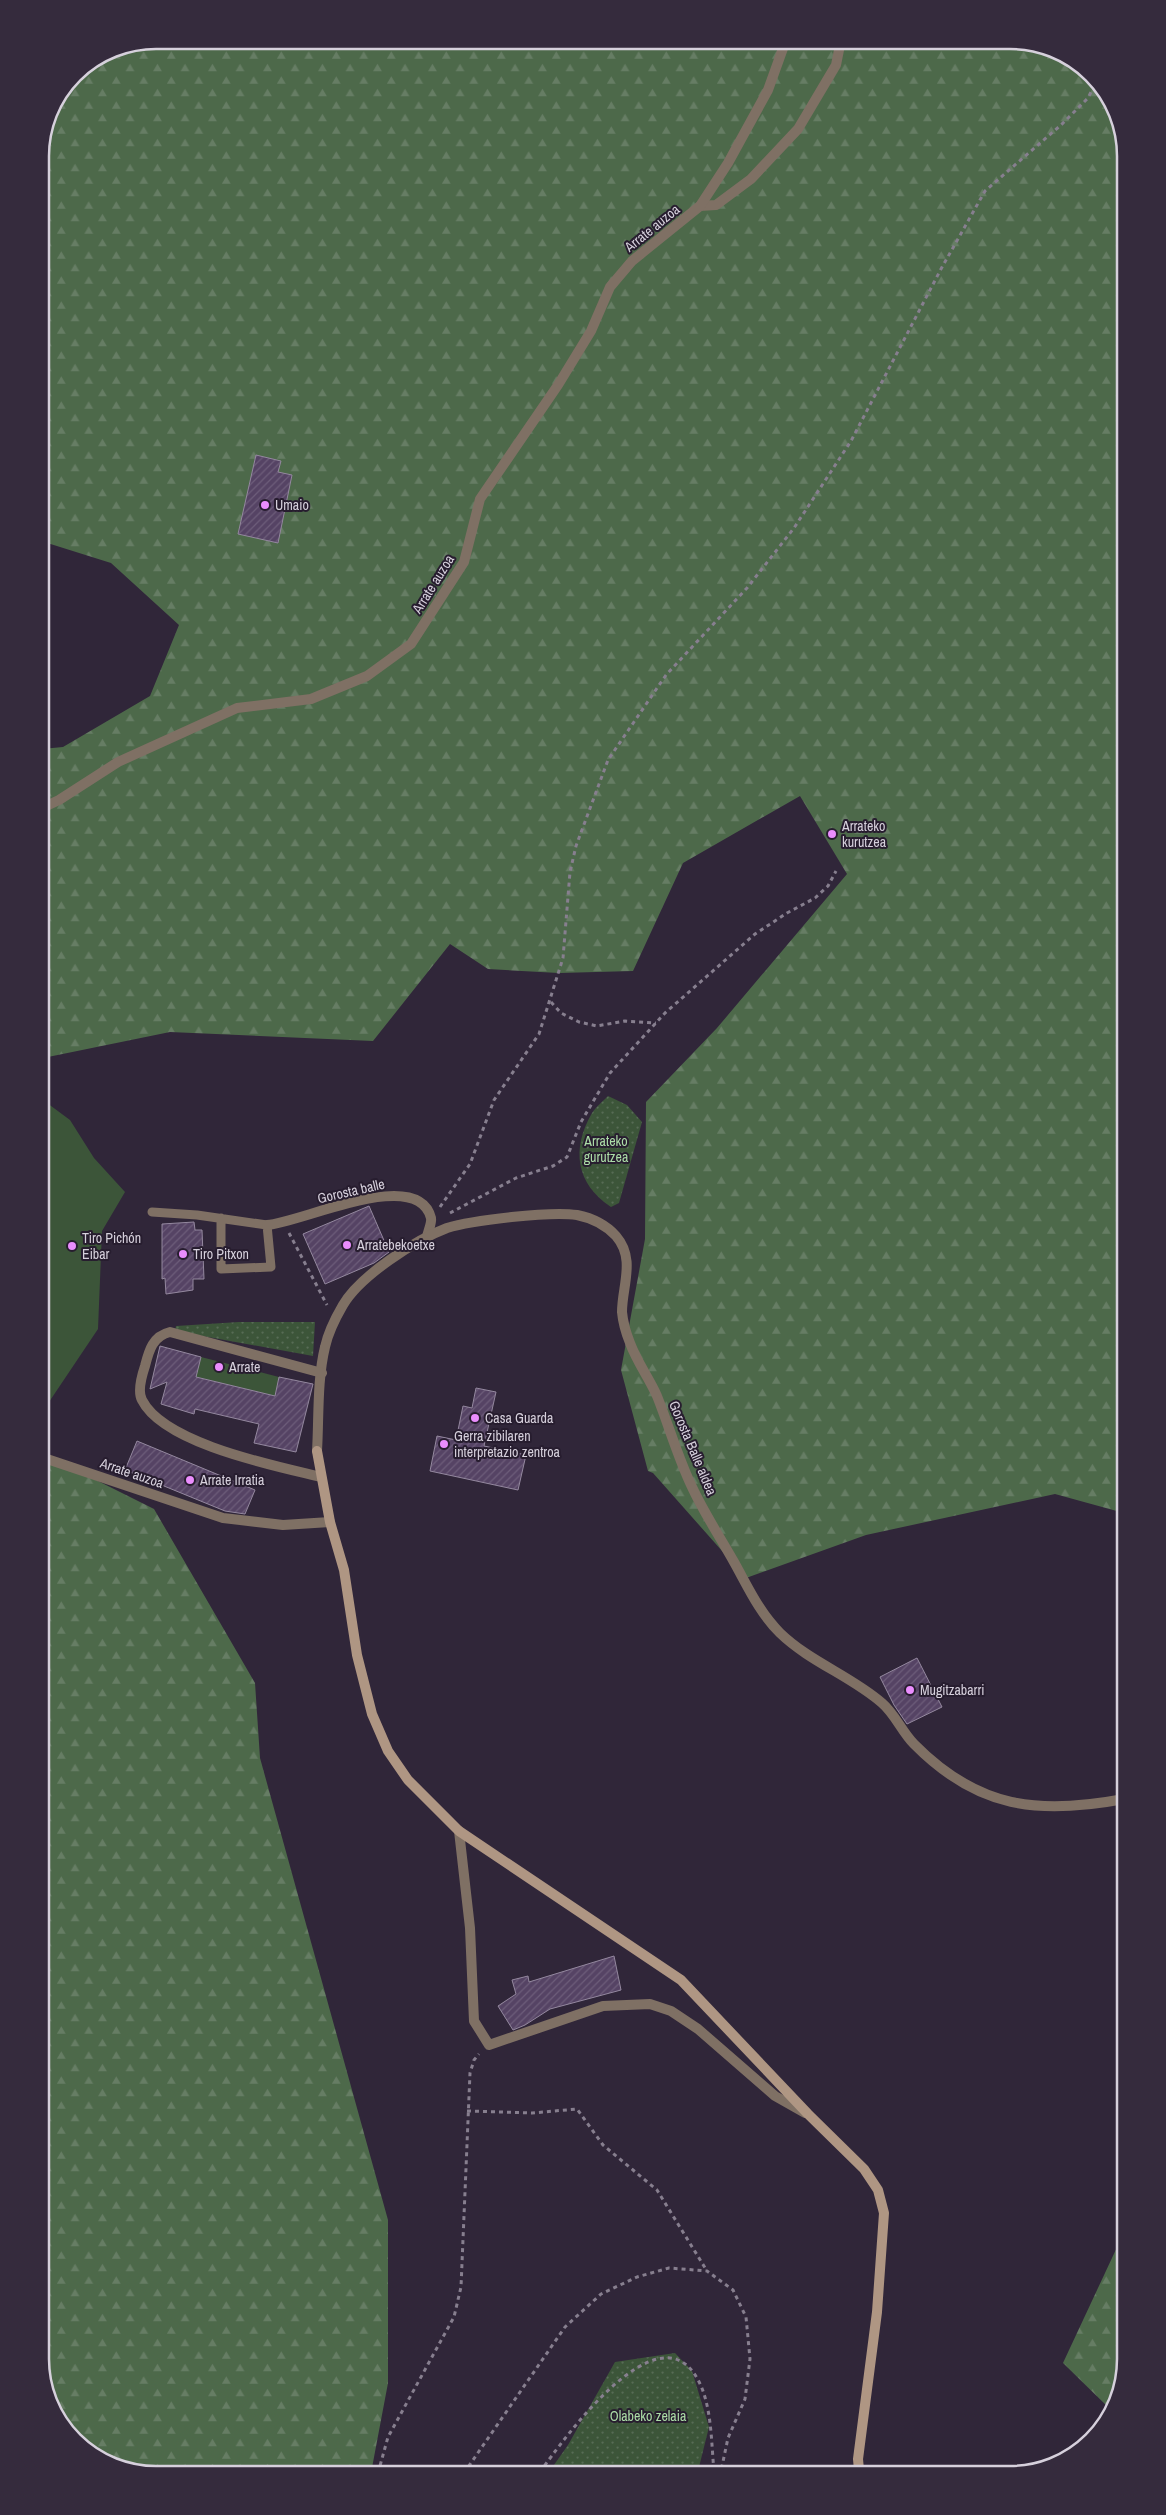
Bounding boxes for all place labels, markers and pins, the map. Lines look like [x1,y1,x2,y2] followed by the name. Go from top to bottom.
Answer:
[275,496,309,514] place label: Umaio
[259,499,271,511] marker: Umaio
[841,817,887,851] place label: Arrateko kurutzea
[826,828,838,840] marker: Arrateko kurutzea
[82,1229,141,1263] place label: Tiro Pichón Eibar
[356,1236,435,1254] place label: Arratebekoetxe
[341,1239,353,1251] marker: Arratebekoetxe
[66,1240,78,1252] marker: Tiro Pichón Eibar
[193,1245,249,1263] place label: Tiro Pitxon
[177,1248,189,1260] marker: Tiro Pitxon
[228,1358,260,1376] place label: Arrate
[213,1361,225,1373] marker: Arrate
[485,1409,554,1427] place label: Casa Guarda
[469,1412,481,1424] marker: Casa Guarda
[454,1427,561,1461] place label: Gerra zibilaren interpretazio zentroa
[438,1438,450,1450] marker: Gerra zibilaren interpretazio zentroa
[199,1471,265,1489] place label: Arrate Irratia
[184,1474,196,1486] marker: Arrate Irratia
[920,1681,984,1699] place label: Mugitzabarri
[904,1684,916,1696] marker: Mugitzabarri

